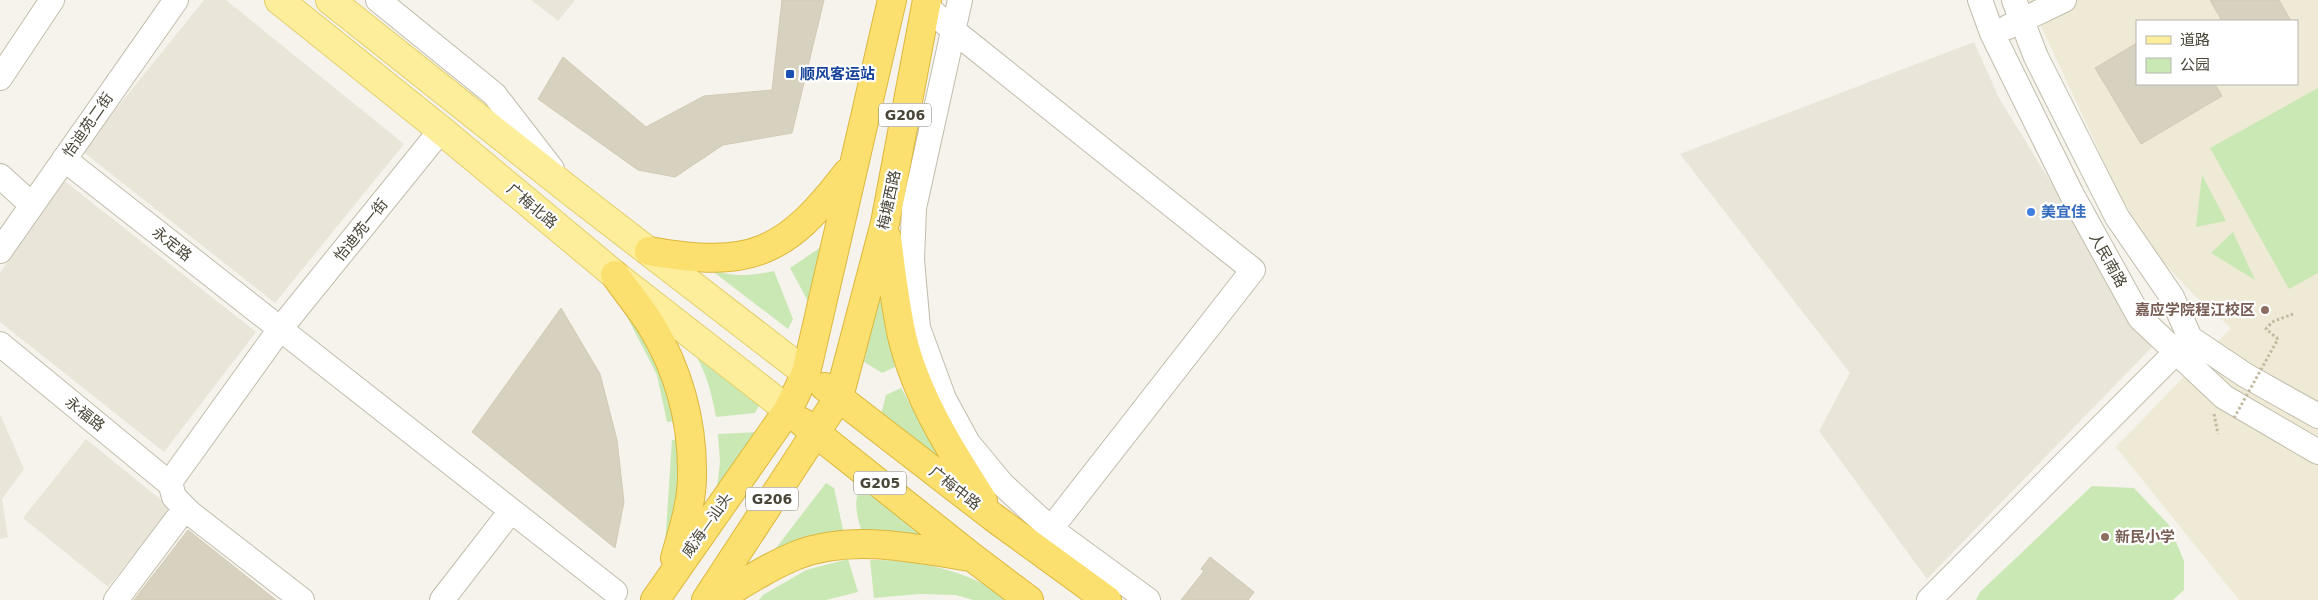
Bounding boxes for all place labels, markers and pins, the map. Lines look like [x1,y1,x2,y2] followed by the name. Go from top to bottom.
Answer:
[800,65,875,83] place label: 顺风客运站
[784,68,796,80] marker: 顺风客运站
[2041,203,2086,221] place label: 美宜佳
[2025,206,2037,218] marker: 美宜佳
[2135,301,2255,319] place label: 嘉应学院程江校区
[2259,304,2271,316] marker: 嘉应学院程江校区
[2115,528,2175,546] place label: 新民小学
[2099,531,2111,543] marker: 新民小学

